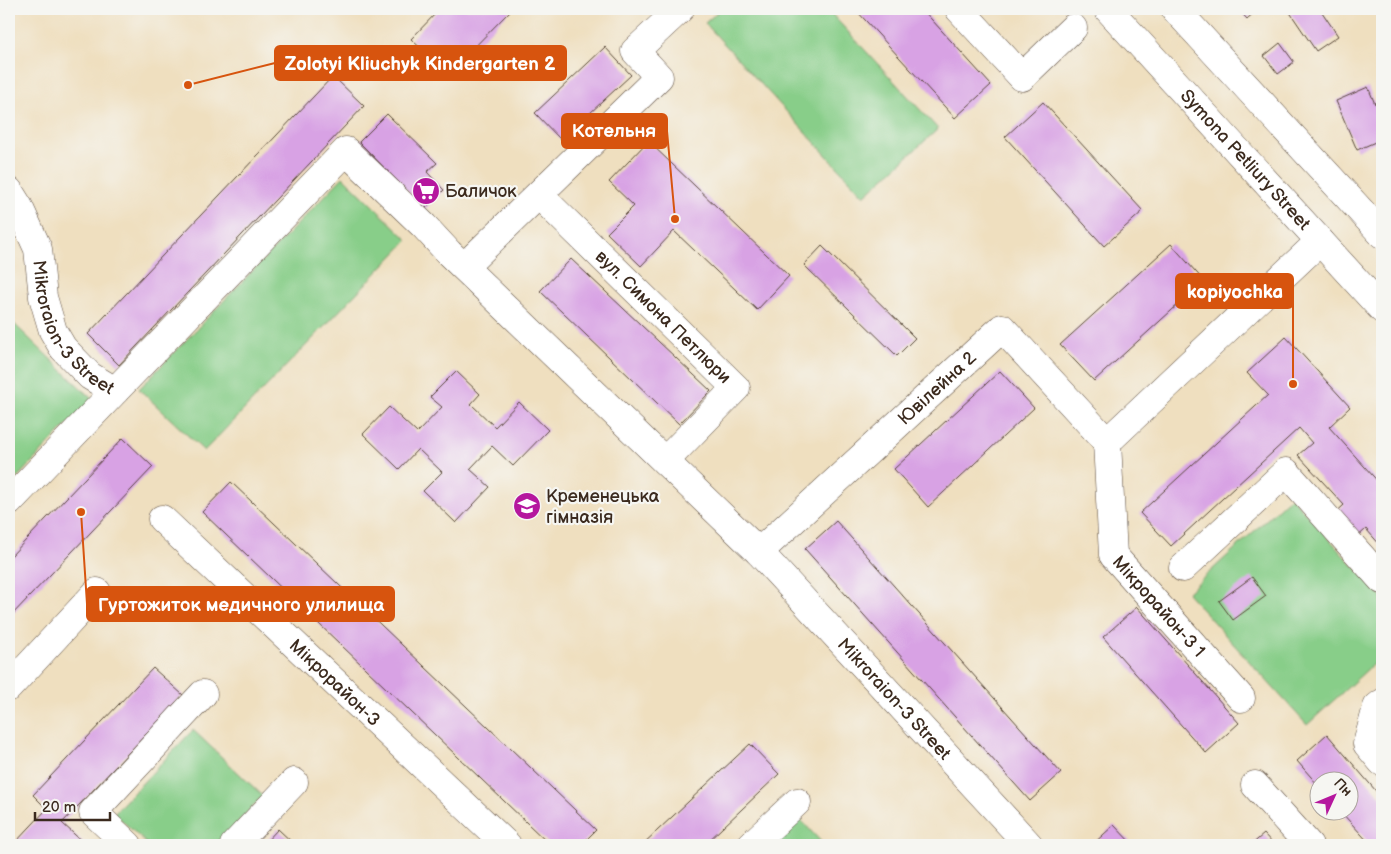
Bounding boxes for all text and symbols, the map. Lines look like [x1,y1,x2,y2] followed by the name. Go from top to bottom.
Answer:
[275,46,566,80] callout: Zolotyi Kliuchyk Kindergarten 2
[285,53,556,76] text: Zolotyi Kliuchyk Kindergarten 2
[1176,85,1315,235] street label: Symona Petliury Street
[562,114,667,148] callout: Котельня
[572,120,656,143] text: Котельня
[411,176,441,206] supermarket icon: Баличок
[445,181,517,202] place label: Баличок
[591,246,735,388] street label: вул. Симона Петлюри
[28,259,118,399] street label: Mikroraion-3 Street
[1176,274,1293,308] callout: kopiyochka
[1187,281,1283,304] text: kopiyochka
[894,347,981,429] street label: Ювілейна 2
[546,486,660,528] place label: Кременецька гімназія
[512,491,542,521] school or university icon: Кременецька гімназія
[1108,552,1209,662] street label: Мікрорайон-3 1
[87,587,394,621] callout: Гуртожиток медичного улилища
[98,594,385,617] text: Гуртожиток медичного улилища
[833,634,955,765] street label: Mikroraion-3 Street
[285,635,384,731] street label: Мікрорайон-3
[1308,772,1358,822] north arrow
[1330,775,1356,800] text: Пн
[35,789,110,821] scale bar
[42,798,76,817] text: 20 m

